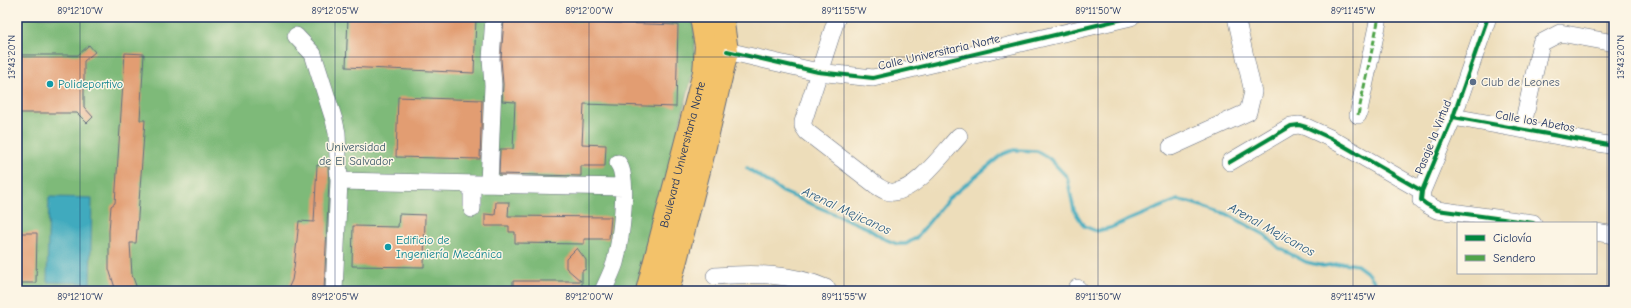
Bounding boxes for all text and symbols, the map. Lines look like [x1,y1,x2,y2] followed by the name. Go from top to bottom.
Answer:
[57,5,103,17] text: 89°12'10"W
[311,5,359,17] text: 89°12'05"W
[565,5,613,17] text: 89°12'00"W
[821,5,867,17] text: 89°11'55"W
[1075,5,1121,17] text: 89°11'50"W
[1331,5,1376,17] text: 89°11'45"W
[877,31,1001,73] street label: Calle Universitaria Norte
[6,35,18,79] text: 13°43'20"N
[1615,35,1627,79] text: 13°43'20"N
[1481,75,1560,89] place label: Club de Leones
[58,77,123,91] place label: Polideportivo
[1468,77,1478,87] marker: Club de Leones
[45,79,55,89] marker: Polideportivo
[657,80,708,229] street label: Boulevard Universitaria Norte
[1412,98,1454,176] street label: Pasaje la Virtud
[1494,107,1576,135] street label: Calle los Abetos
[319,140,393,168] park label: Universidad de El Salvador
[799,183,894,238] water label: Arenal Mejicanos
[1225,199,1318,260] water label: Arenal Mejicanos
[1457,222,1597,274] legend
[1493,231,1532,245] text: Ciclovía
[396,233,502,261] place label: Edificio de Ingeniería Mecánica
[383,242,393,252] marker: Edificio de Ingeniería Mecánica
[1493,251,1536,265] text: Sendero
[57,291,103,303] text: 89°12'10"W
[311,291,359,303] text: 89°12'05"W
[565,291,613,303] text: 89°12'00"W
[821,291,867,303] text: 89°11'55"W
[1075,291,1121,303] text: 89°11'50"W
[1331,291,1376,303] text: 89°11'45"W

